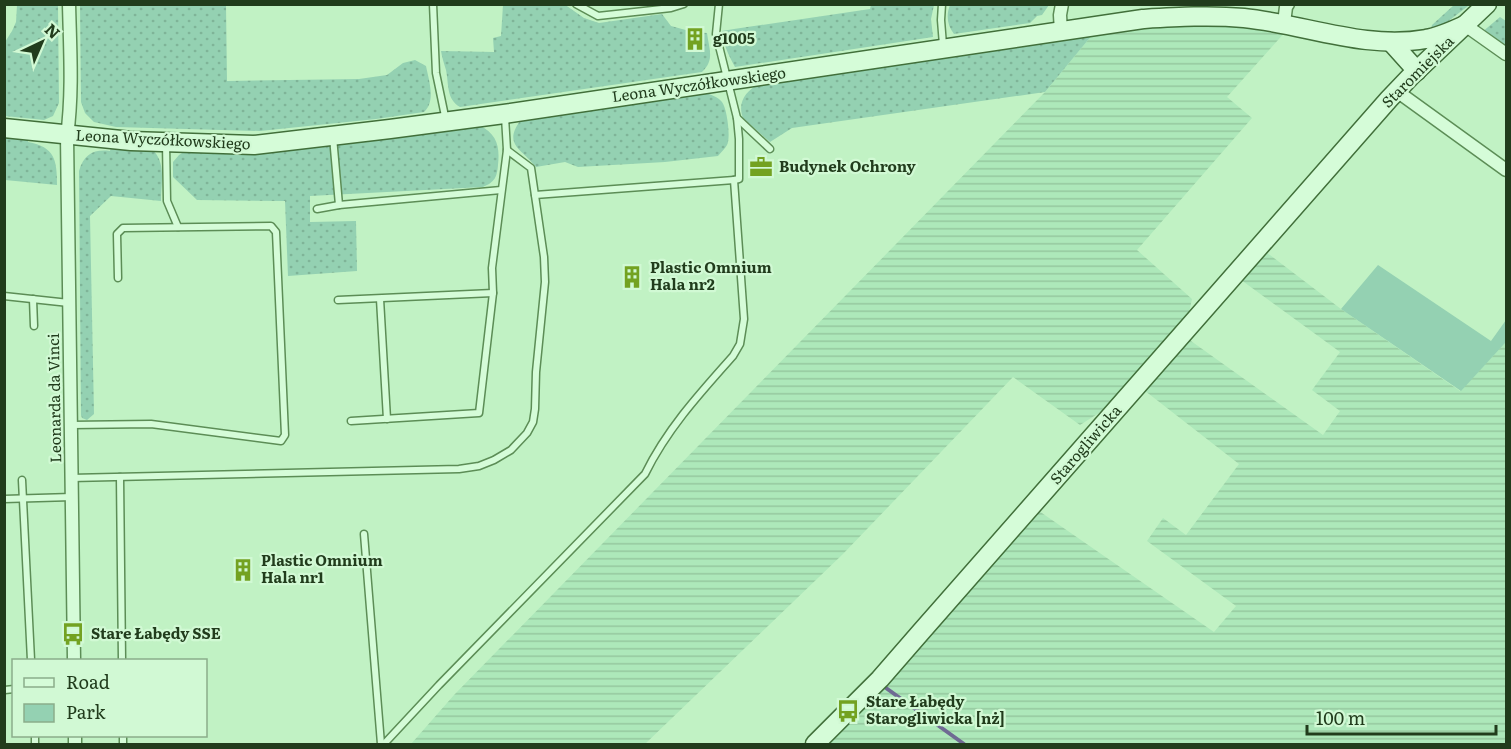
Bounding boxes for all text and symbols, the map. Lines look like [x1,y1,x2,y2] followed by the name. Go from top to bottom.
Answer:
[12,12,72,72] north arrow
[40,17,66,44] text: N
[682,26,708,52] building icon: g1005
[713,26,755,49] place label: g1005
[1375,29,1459,112] street label: Staromiejska
[610,60,787,107] street label: Leona Wyczółkowskiego
[75,122,251,155] street label: Leona Wyczółkowskiego
[748,154,774,180] office icon: Budynek Ochrony
[779,154,916,177] place label: Budynek Ochrony
[650,255,772,295] place label: Plastic Omnium Hala nr2
[619,264,645,290] building icon: Plastic Omnium Hala nr2
[41,333,66,463] street label: Leonarda da Vinci
[1044,398,1127,489] street label: Starogliwicka
[261,548,383,588] place label: Plastic Omnium Hala nr1
[230,557,256,583] building icon: Plastic Omnium Hala nr1
[60,621,86,647] bus stop icon: Stare Łabędy SSE
[91,621,221,644] place label: Stare Łabędy SSE
[12,659,207,737] legend
[66,668,110,695] text: Road
[866,689,1005,729] place label: Stare Łabędy Starogliwicka [nż]
[66,698,107,725] text: Park
[835,698,861,724] bus stop icon: Stare Łabędy Starogliwicka [nż]
[1307,698,1496,736] scale bar
[1316,704,1365,731] text: 100 m

